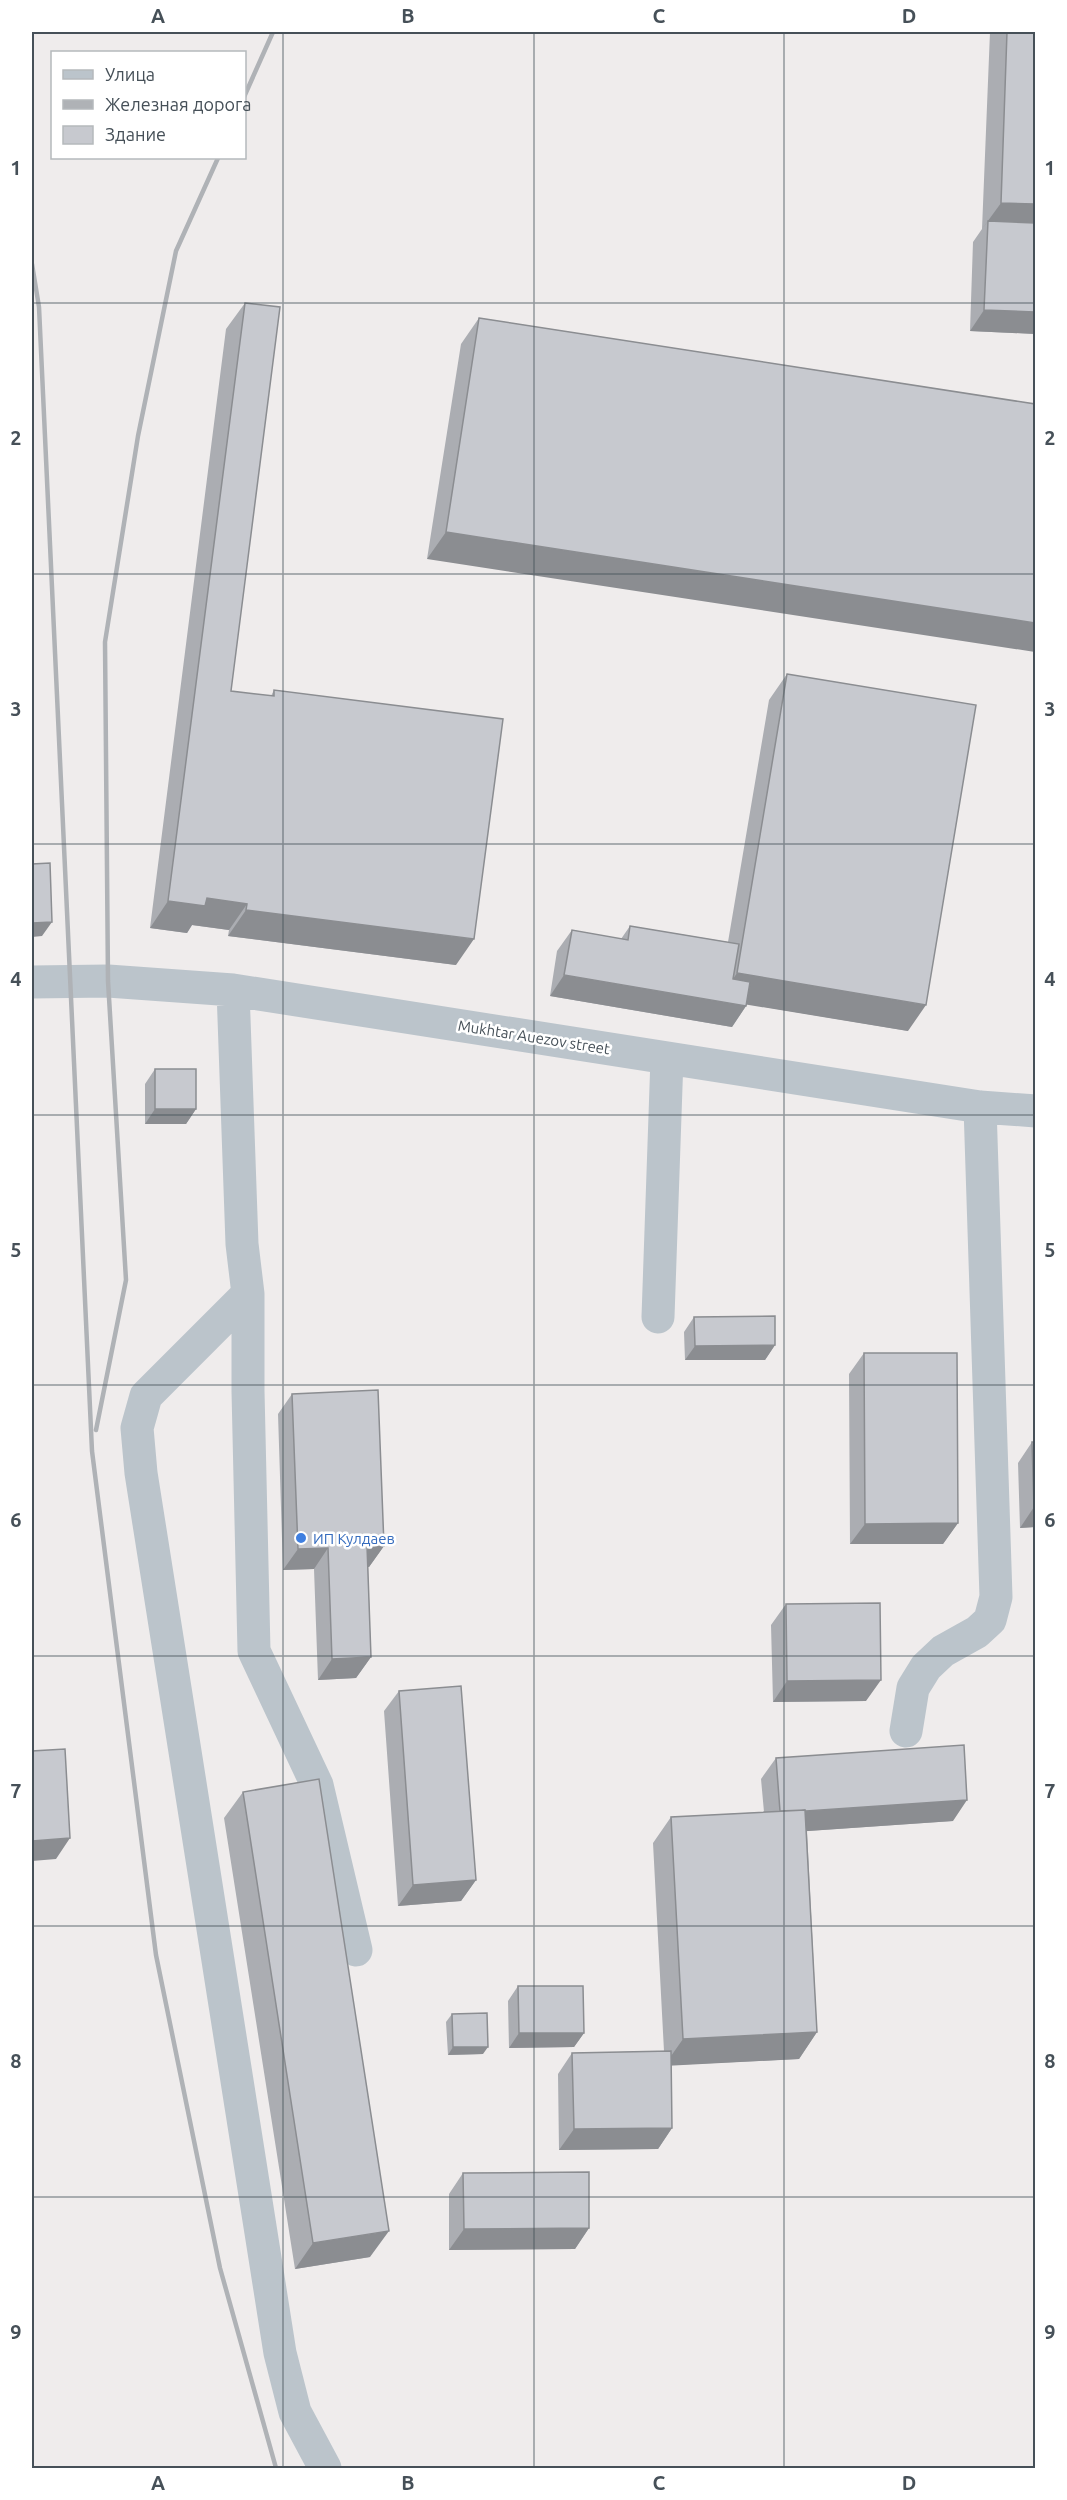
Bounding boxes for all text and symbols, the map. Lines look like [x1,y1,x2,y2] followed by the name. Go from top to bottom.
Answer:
[151,4,165,27] text: A
[401,4,415,27] text: B
[653,4,666,27] text: C
[902,4,916,27] text: D
[51,51,246,159] legend
[105,64,155,84] text: Улица
[105,94,252,114] text: Железная дорога
[105,124,166,144] text: Здание
[10,156,22,179] text: 1
[1044,156,1056,179] text: 1
[10,426,22,449] text: 2
[1044,426,1056,449] text: 2
[10,697,22,720] text: 3
[1044,697,1056,720] text: 3
[10,967,22,990] text: 4
[1044,967,1056,990] text: 4
[457,1017,611,1057] street label: Mukhtar Auezov street
[10,1238,22,1261] text: 5
[1044,1238,1056,1261] text: 5
[10,1508,22,1531] text: 6
[1044,1508,1056,1531] text: 6
[313,1530,395,1547] place label: ИП Кулдаев
[294,1531,308,1545] marker: ИП Кулдаев
[10,1779,22,1802] text: 7
[1044,1779,1056,1802] text: 7
[10,2049,22,2072] text: 8
[1044,2049,1056,2072] text: 8
[10,2320,22,2343] text: 9
[1044,2320,1056,2343] text: 9
[151,2471,165,2494] text: A
[401,2471,415,2494] text: B
[653,2471,666,2494] text: C
[902,2471,916,2494] text: D

